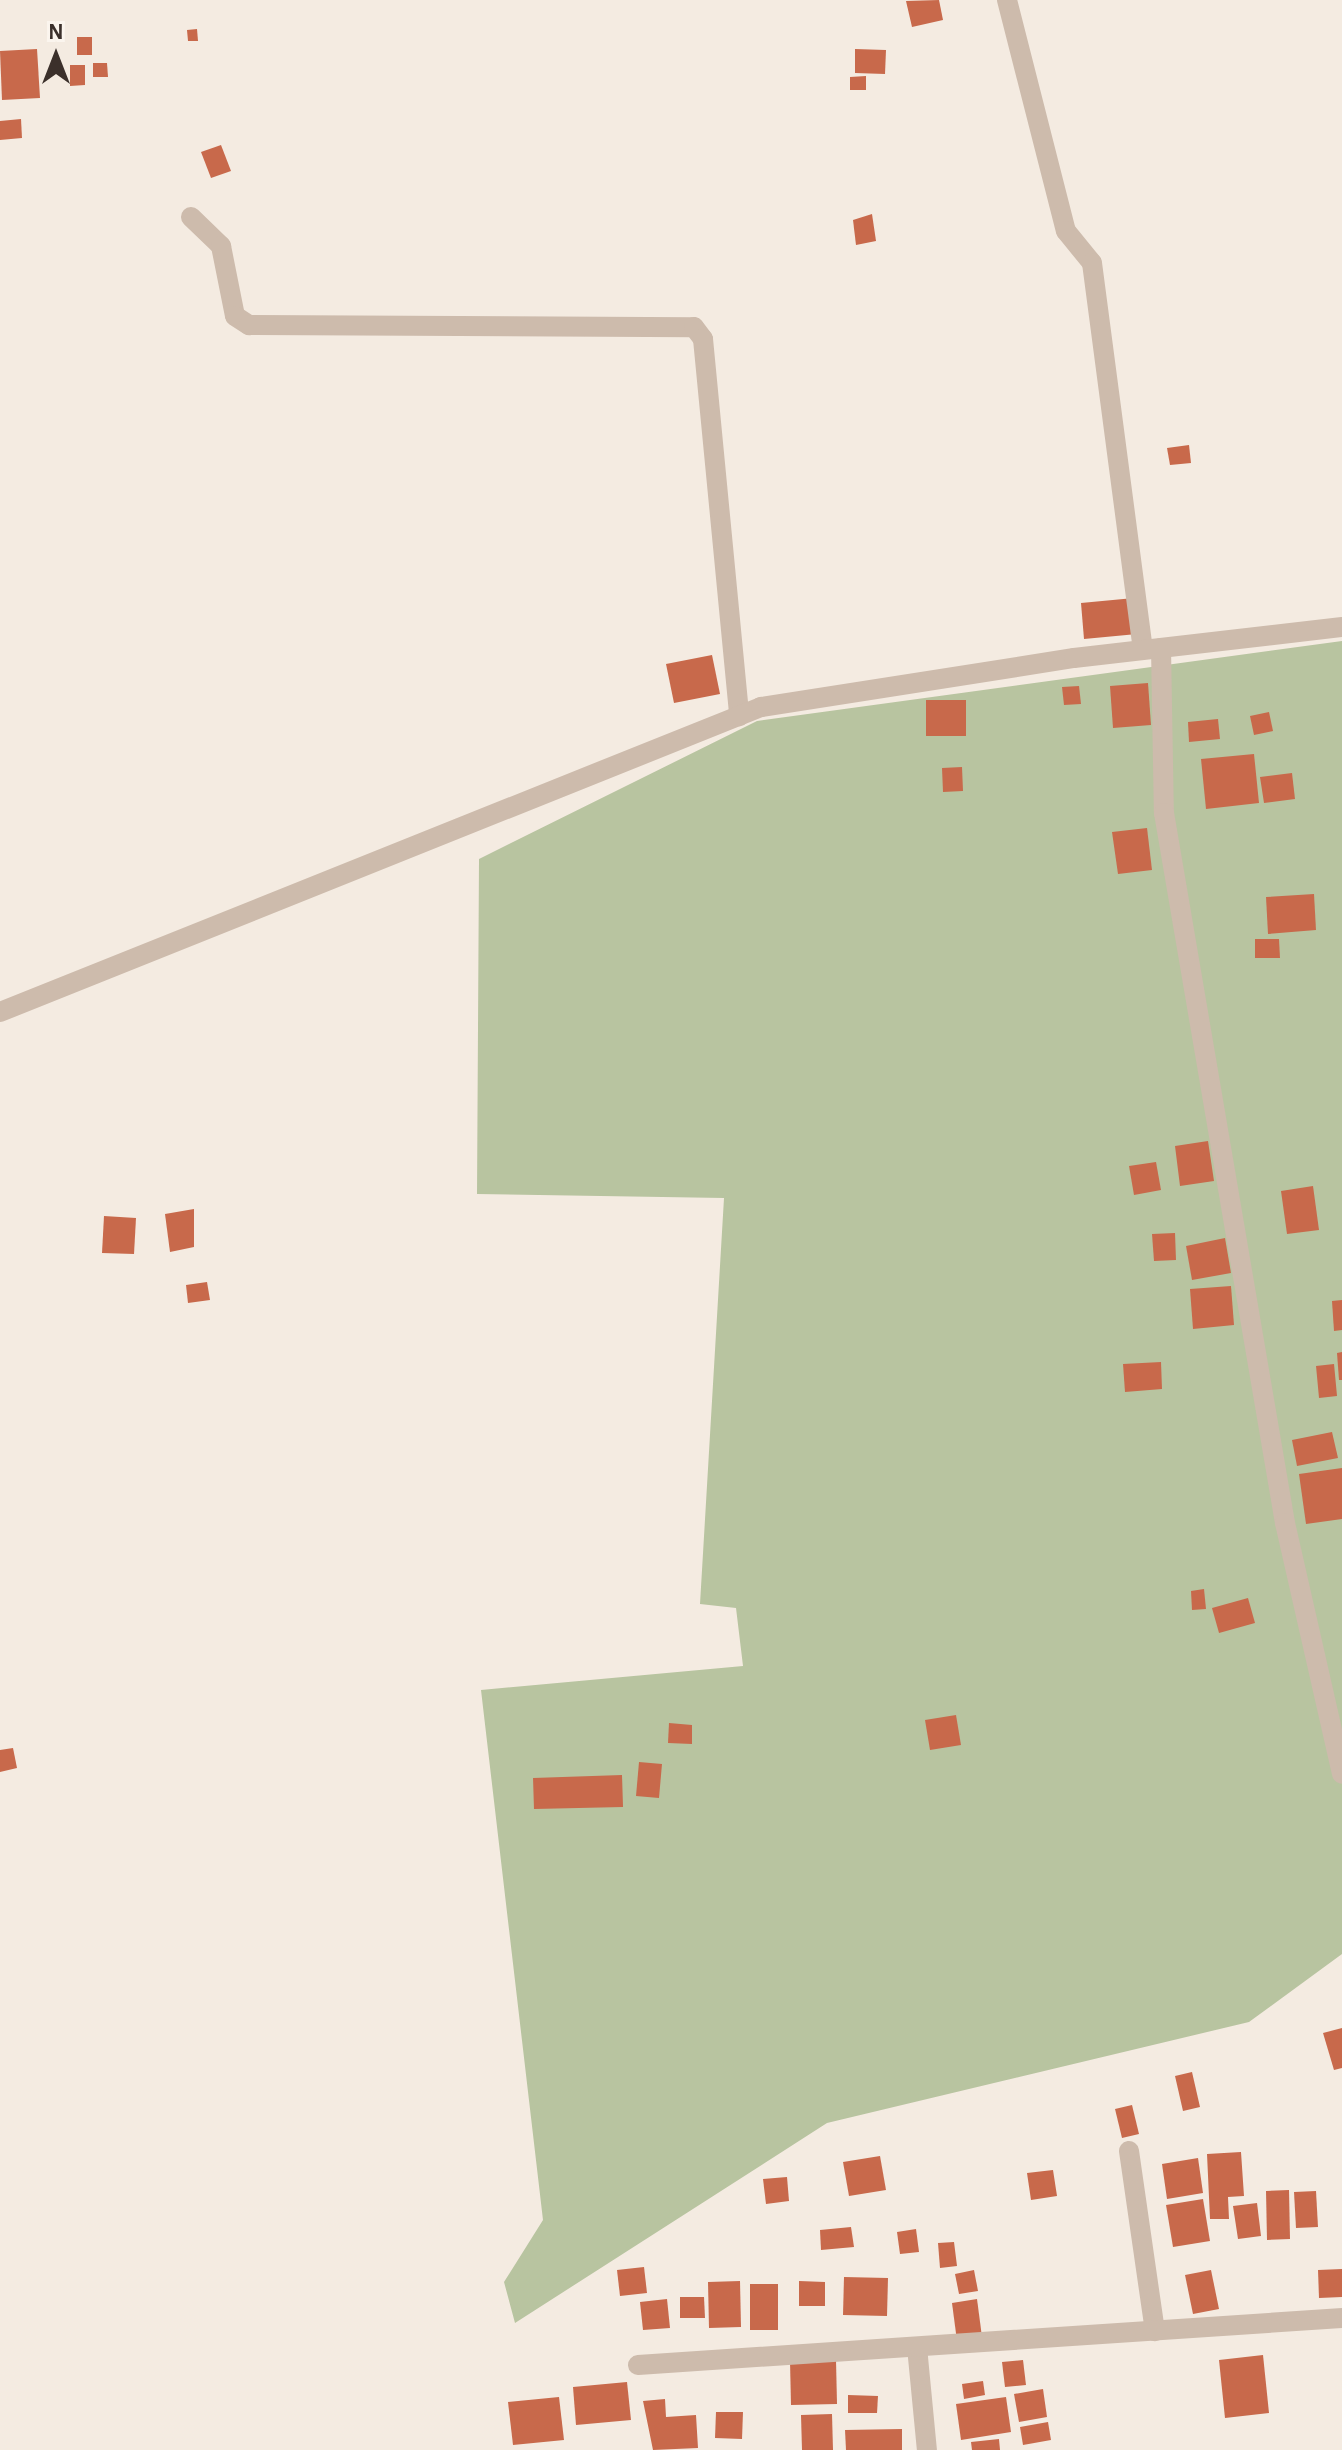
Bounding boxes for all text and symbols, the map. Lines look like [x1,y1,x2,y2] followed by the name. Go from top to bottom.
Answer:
[16,16,96,96] north arrow
[48,21,64,43] text: N

